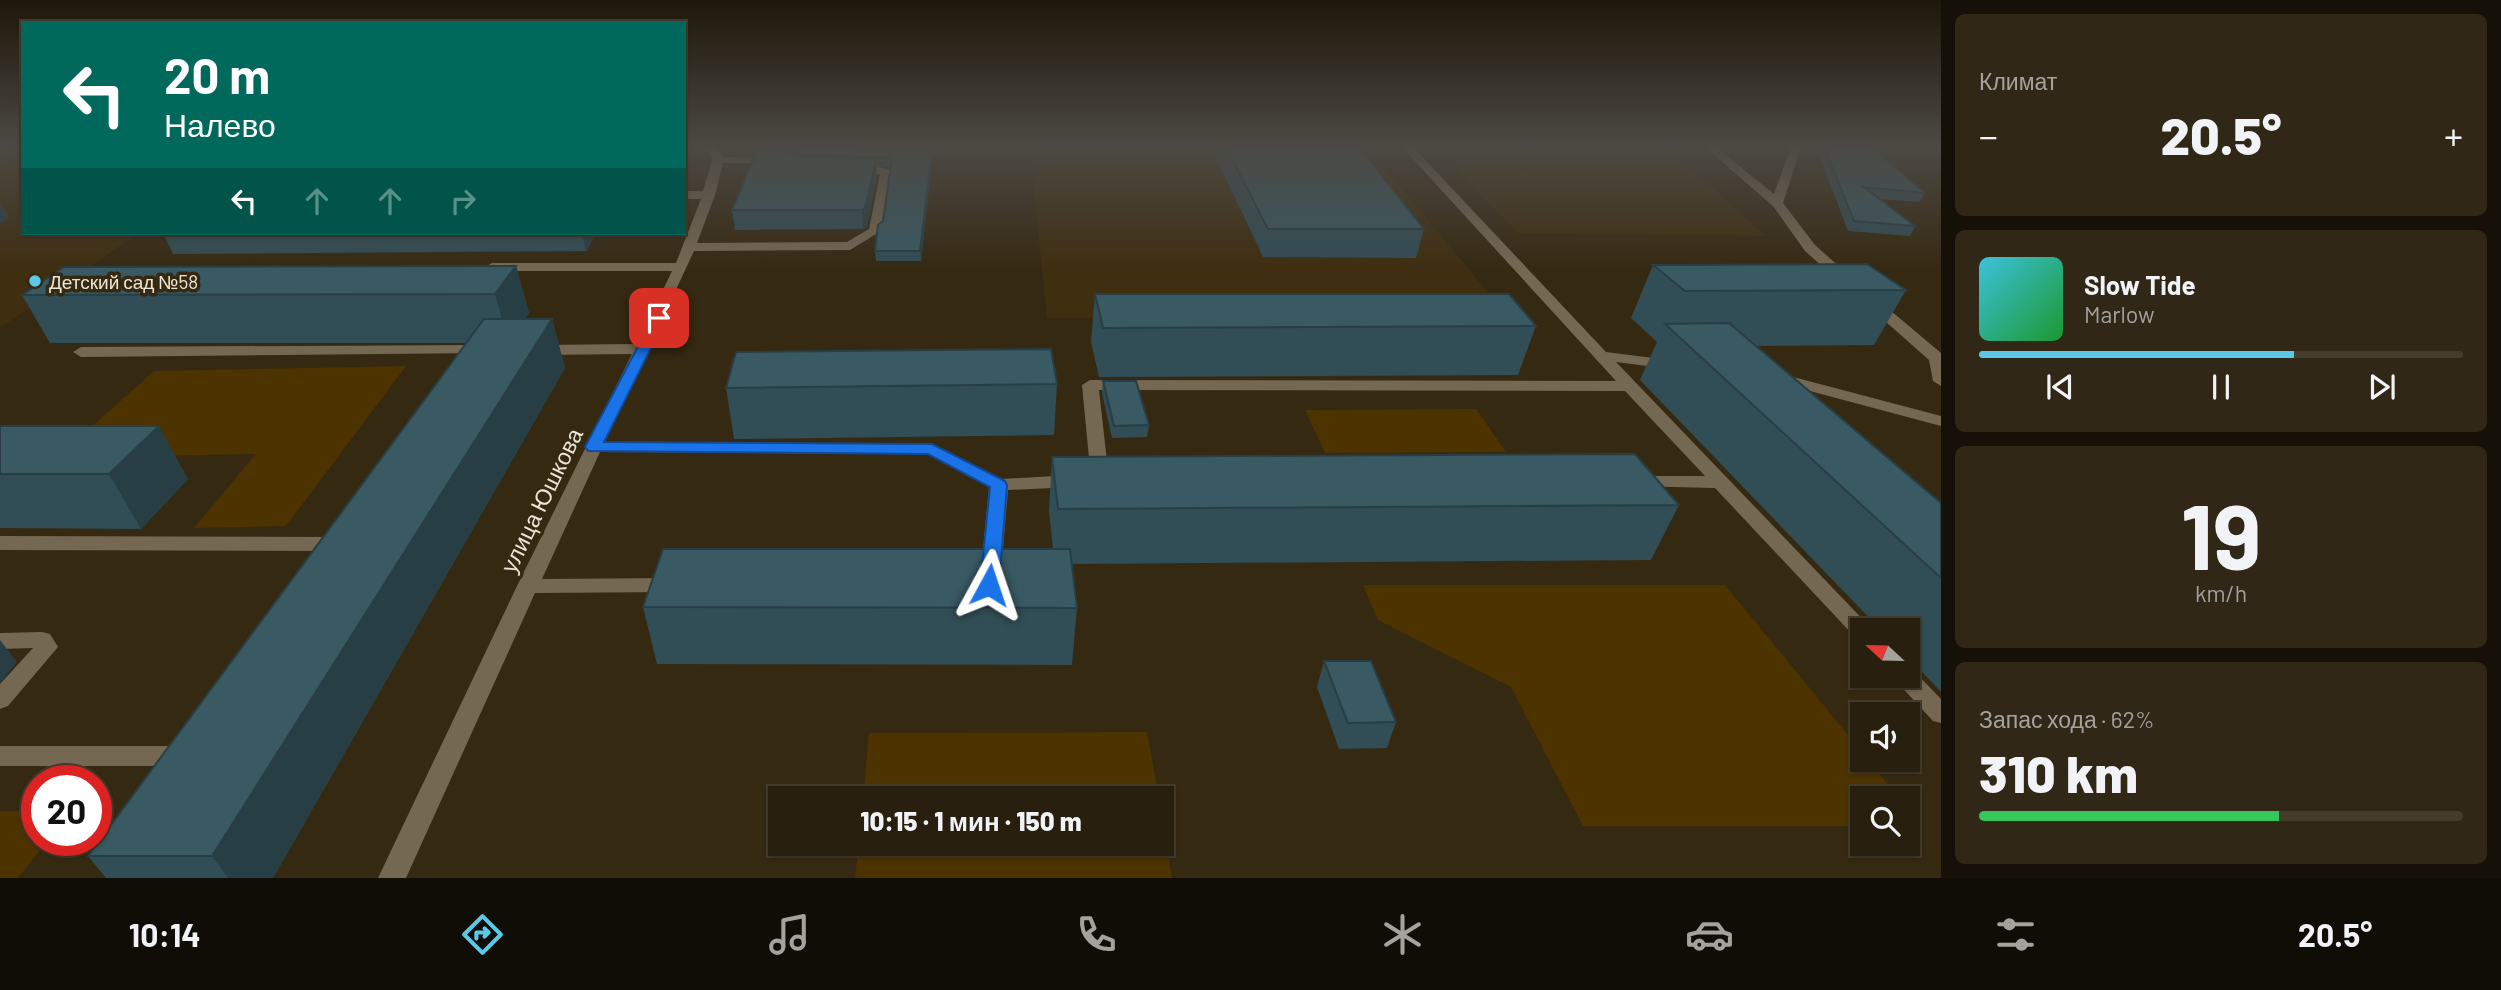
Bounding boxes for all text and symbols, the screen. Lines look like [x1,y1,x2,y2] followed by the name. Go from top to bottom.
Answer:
[164,45,270,104] text: 20 m
[49,49,140,140] icon: left
[1979,67,2057,95] text: Климат
[2160,103,2282,165] text: 20.5°
[164,105,276,143] text: Налево
[1979,112,1998,158] text: −
[2444,112,2463,158] text: +
[225,182,263,220] icon: left
[298,182,336,220] icon: ahead
[371,182,409,220] icon: ahead
[444,182,482,220] icon: right
[2084,269,2196,300] text: Slow Tide
[49,270,198,293] place label: Детский сад №58
[27,273,43,289] marker: Детский сад №58
[629,288,689,348] pin
[640,299,678,337] icon: arrive
[2084,300,2155,328] text: Marlow
[2041,368,2079,406] icon: previous
[2202,368,2240,406] icon: pause
[2363,368,2401,406] icon: next
[494,423,588,577] street label: улица Юшкова
[2181,479,2261,588] text: 19
[952,548,1026,622] position arrow
[2195,579,2247,607] text: km/h
[1850,618,1920,688] north arrow
[1850,618,1920,856] map controls
[1850,702,1920,772] button: sound
[1979,705,2154,733] text: Запас хода · 62%
[1979,741,2138,803] text: 310 km
[21,765,112,856] speed limit sign: 20
[1850,786,1920,856] button: search
[860,805,1082,836] text: 10:15 · 1 мин · 150 m
[458,910,507,959] icon: directions
[765,910,814,959] icon: music
[1072,910,1121,959] icon: phone
[1378,910,1427,959] icon: climate
[1685,910,1734,959] icon: car
[1991,910,2040,959] icon: filters
[129,915,201,953] text: 10:14
[2298,915,2372,953] text: 20.5°

